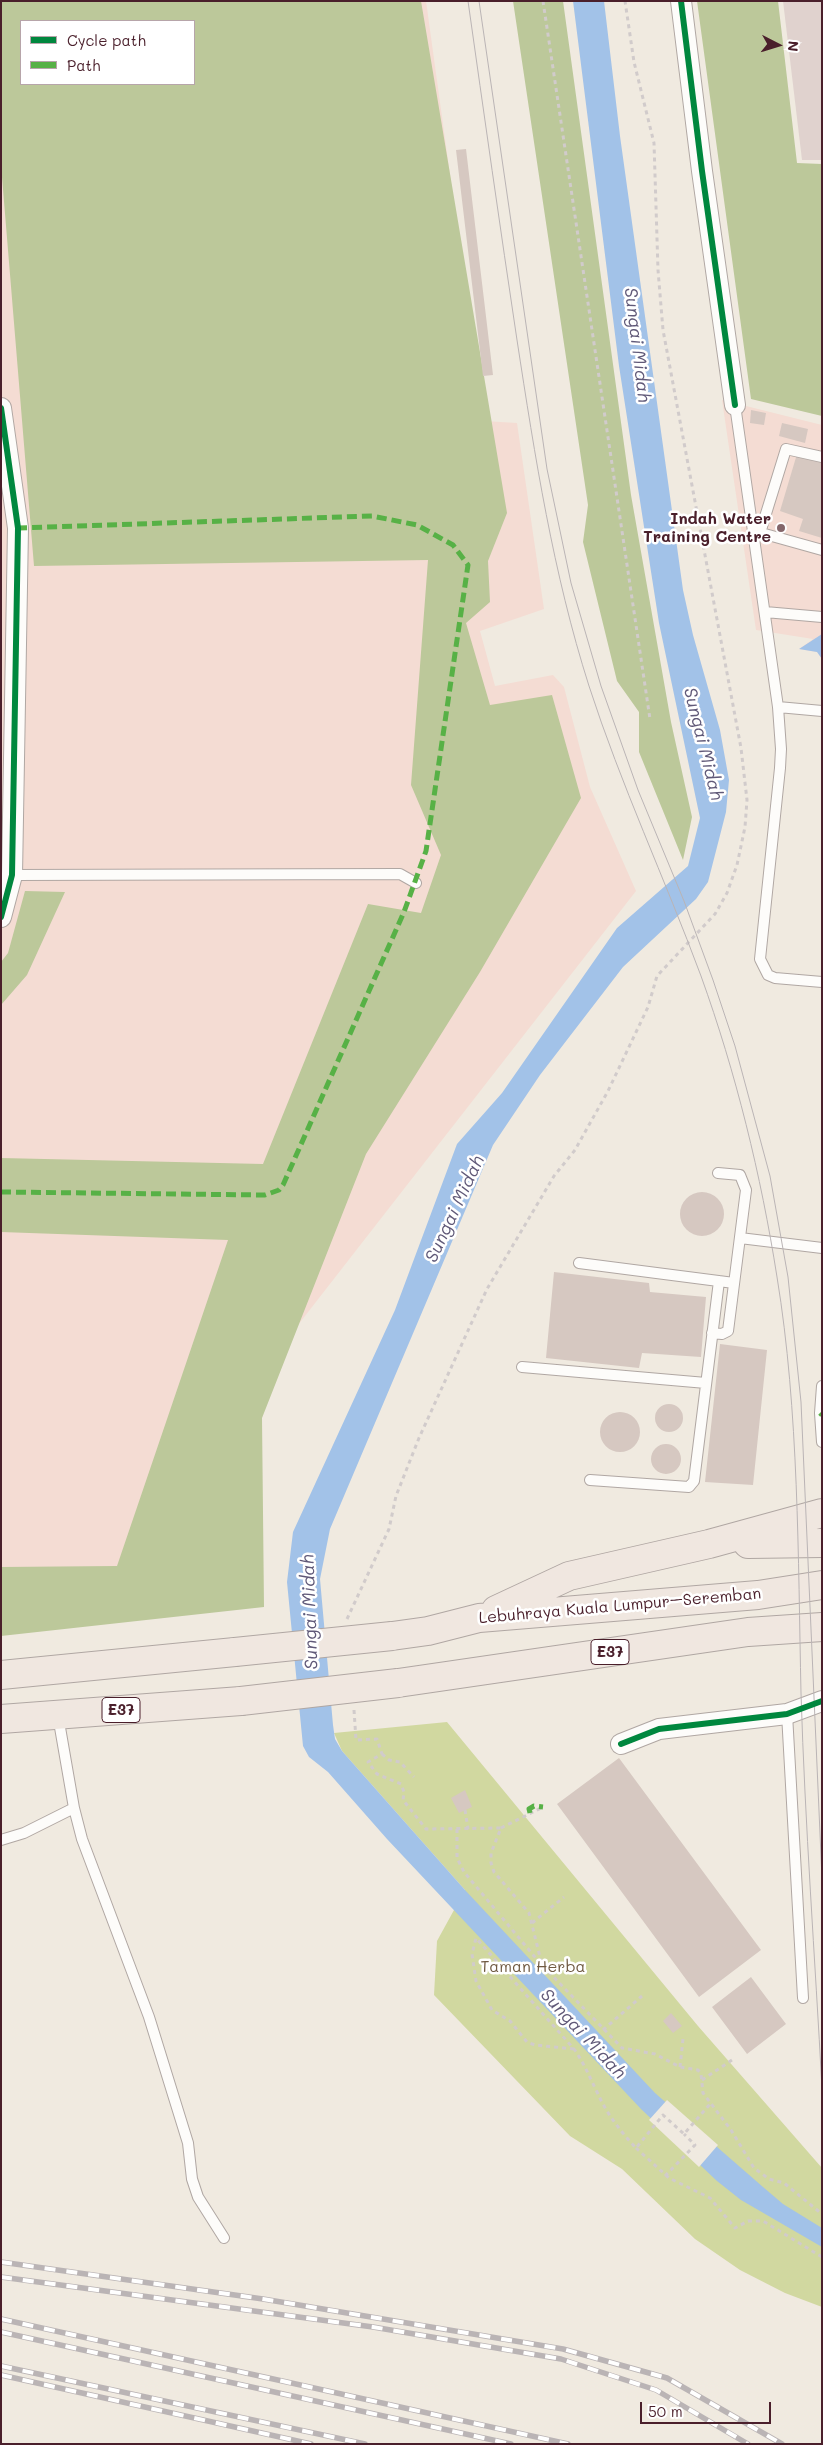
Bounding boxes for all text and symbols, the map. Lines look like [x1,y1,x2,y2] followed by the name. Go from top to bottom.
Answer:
[20,20,195,85] legend
[753,20,803,70] north arrow
[67,30,146,50] text: Cycle path
[784,40,803,52] text: N
[67,55,101,75] text: Path
[619,286,655,404] water label: Sungai Midah
[643,509,771,547] place label: Indah Water Training Centre
[775,522,787,534] marker: Indah Water Training Centre
[679,685,727,803] water label: Sungai Midah
[421,1152,489,1266] water label: Sungai Midah
[297,1554,323,1670] water label: Sungai Midah
[478,1584,762,1628] street label: Lebuhraya Kuala Lumpur–Seremban
[591,1640,629,1664] road number: E37
[102,1698,140,1722] road number: E37
[480,1957,586,1977] park label: Taman Herba
[536,1984,630,2084] water label: Sungai Midah
[643,2392,774,2424] scale bar
[648,2401,683,2421] text: 50 m

